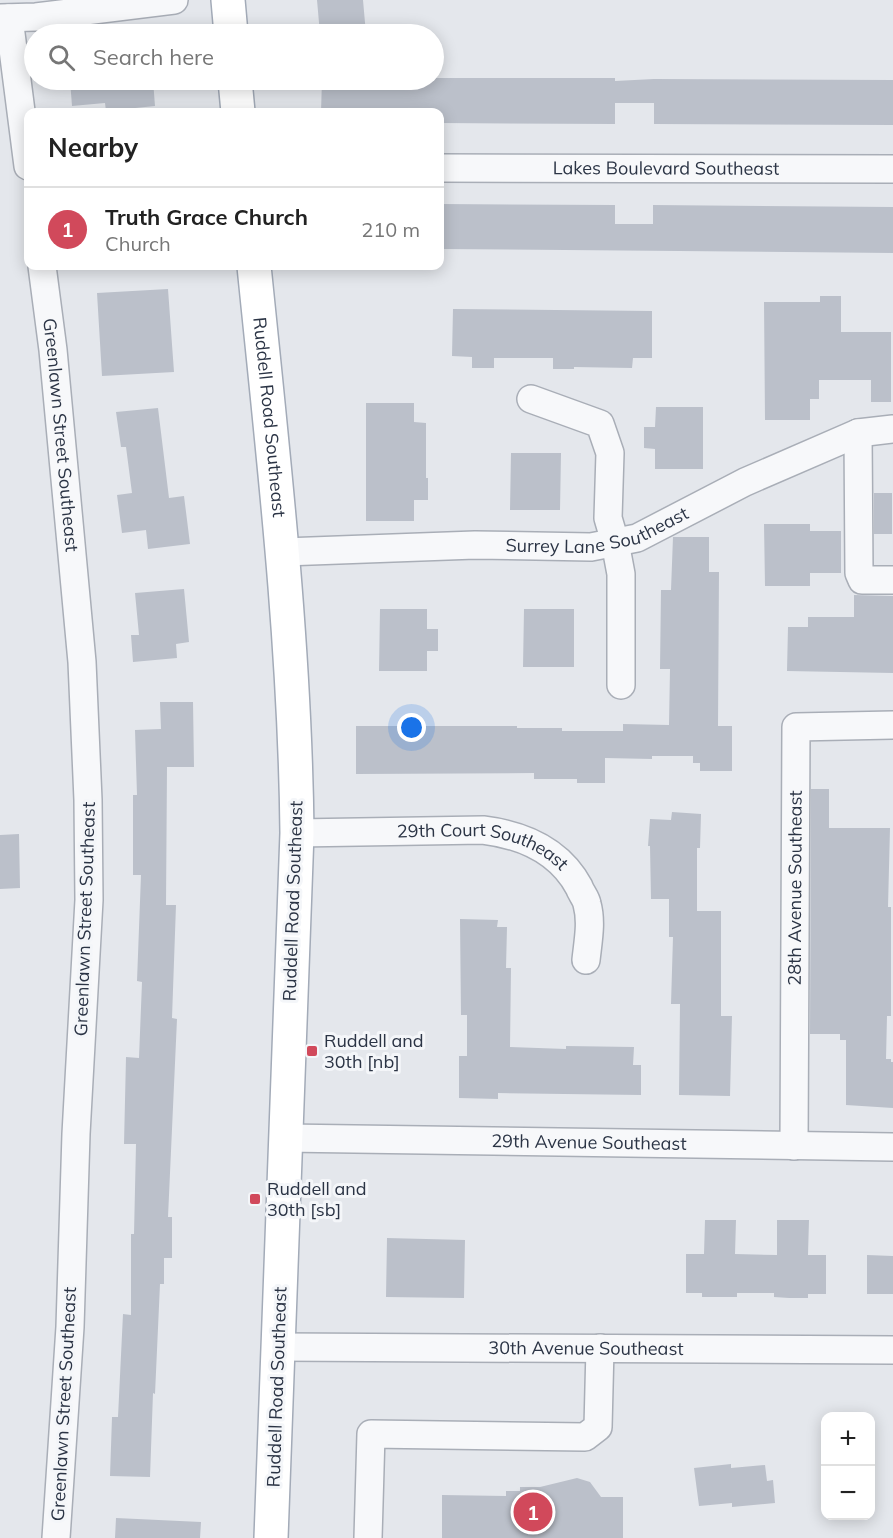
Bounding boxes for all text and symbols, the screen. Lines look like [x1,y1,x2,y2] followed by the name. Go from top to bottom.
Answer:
[24,24,444,90] search box
[45,41,78,74] icon: search
[93,43,214,71] text: Search here
[48,131,138,164] text: Nearby
[553,156,779,180] street label: Lakes Boulevard Southeast
[105,203,308,231] text: Truth Grace Church
[62,217,74,242] text: 1
[361,217,420,242] text: 210 m
[105,231,171,256] text: Church
[248,316,291,518] street label: Ruddell Road Southeast
[38,317,84,553] street label: Greenlawn Street Southeast
[505,501,692,558] street label: Surrey Lane Southeast
[397,713,426,742] your location
[783,790,807,986] street label: 28th Avenue Southeast
[278,800,307,1002] street label: Ruddell Road Southeast
[69,801,100,1037] street label: Greenlawn Street Southeast
[397,818,574,875] street label: 29th Court Southeast
[324,1029,424,1073] place label: Ruddell and 30th [nb]
[305,1044,319,1058] marker: Ruddell and 30th [nb]
[491,1129,687,1155] street label: 29th Avenue Southeast
[267,1177,367,1221] place label: Ruddell and 30th [sb]
[248,1192,262,1206] marker: Ruddell and 30th [sb]
[46,1286,81,1522] street label: Greenlawn Street Southeast
[262,1286,291,1488] street label: Ruddell Road Southeast
[488,1336,684,1360] street label: 30th Avenue Southeast
[821,1412,875,1520] map controls
[821,1412,875,1466] button: +
[821,1466,875,1520] button: −
[514,1490,552,1534] pin: 1

